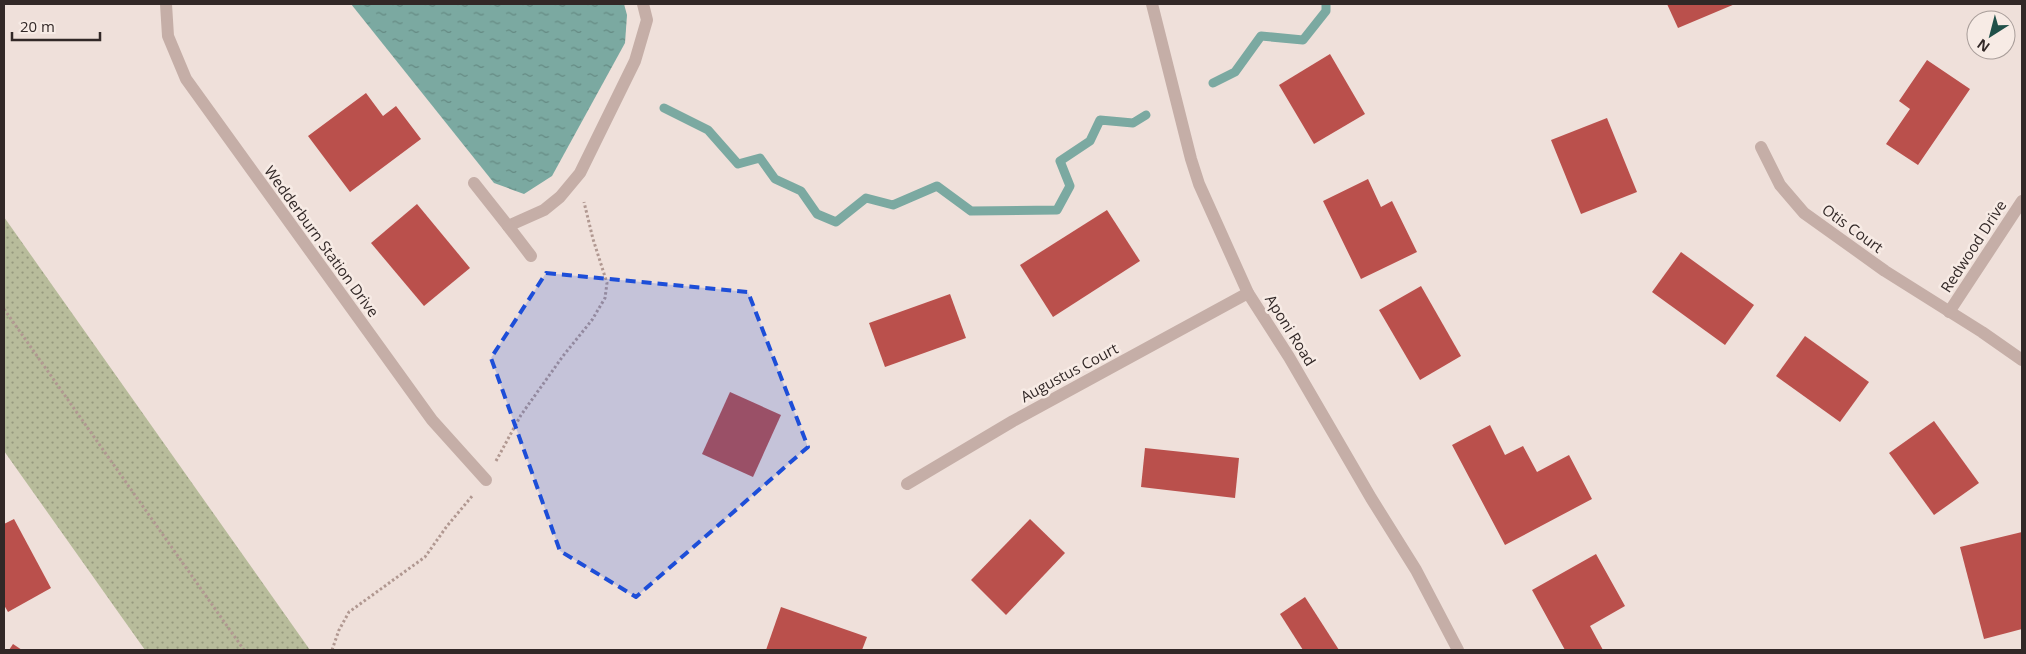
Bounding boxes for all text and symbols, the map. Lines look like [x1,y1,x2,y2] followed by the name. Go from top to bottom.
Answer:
[12,10,100,42] scale bar
[1966,10,2016,60] north arrow
[20,16,55,36] text: 20 m
[1973,35,1993,57] text: N
[260,161,384,321] street label: Wedderburn Station Drive
[1936,196,2010,296] street label: Redwood Drive
[1818,199,1888,257] street label: Otis Court
[1261,291,1321,369] street label: Aponi Road
[1017,338,1121,406] street label: Augustus Court

